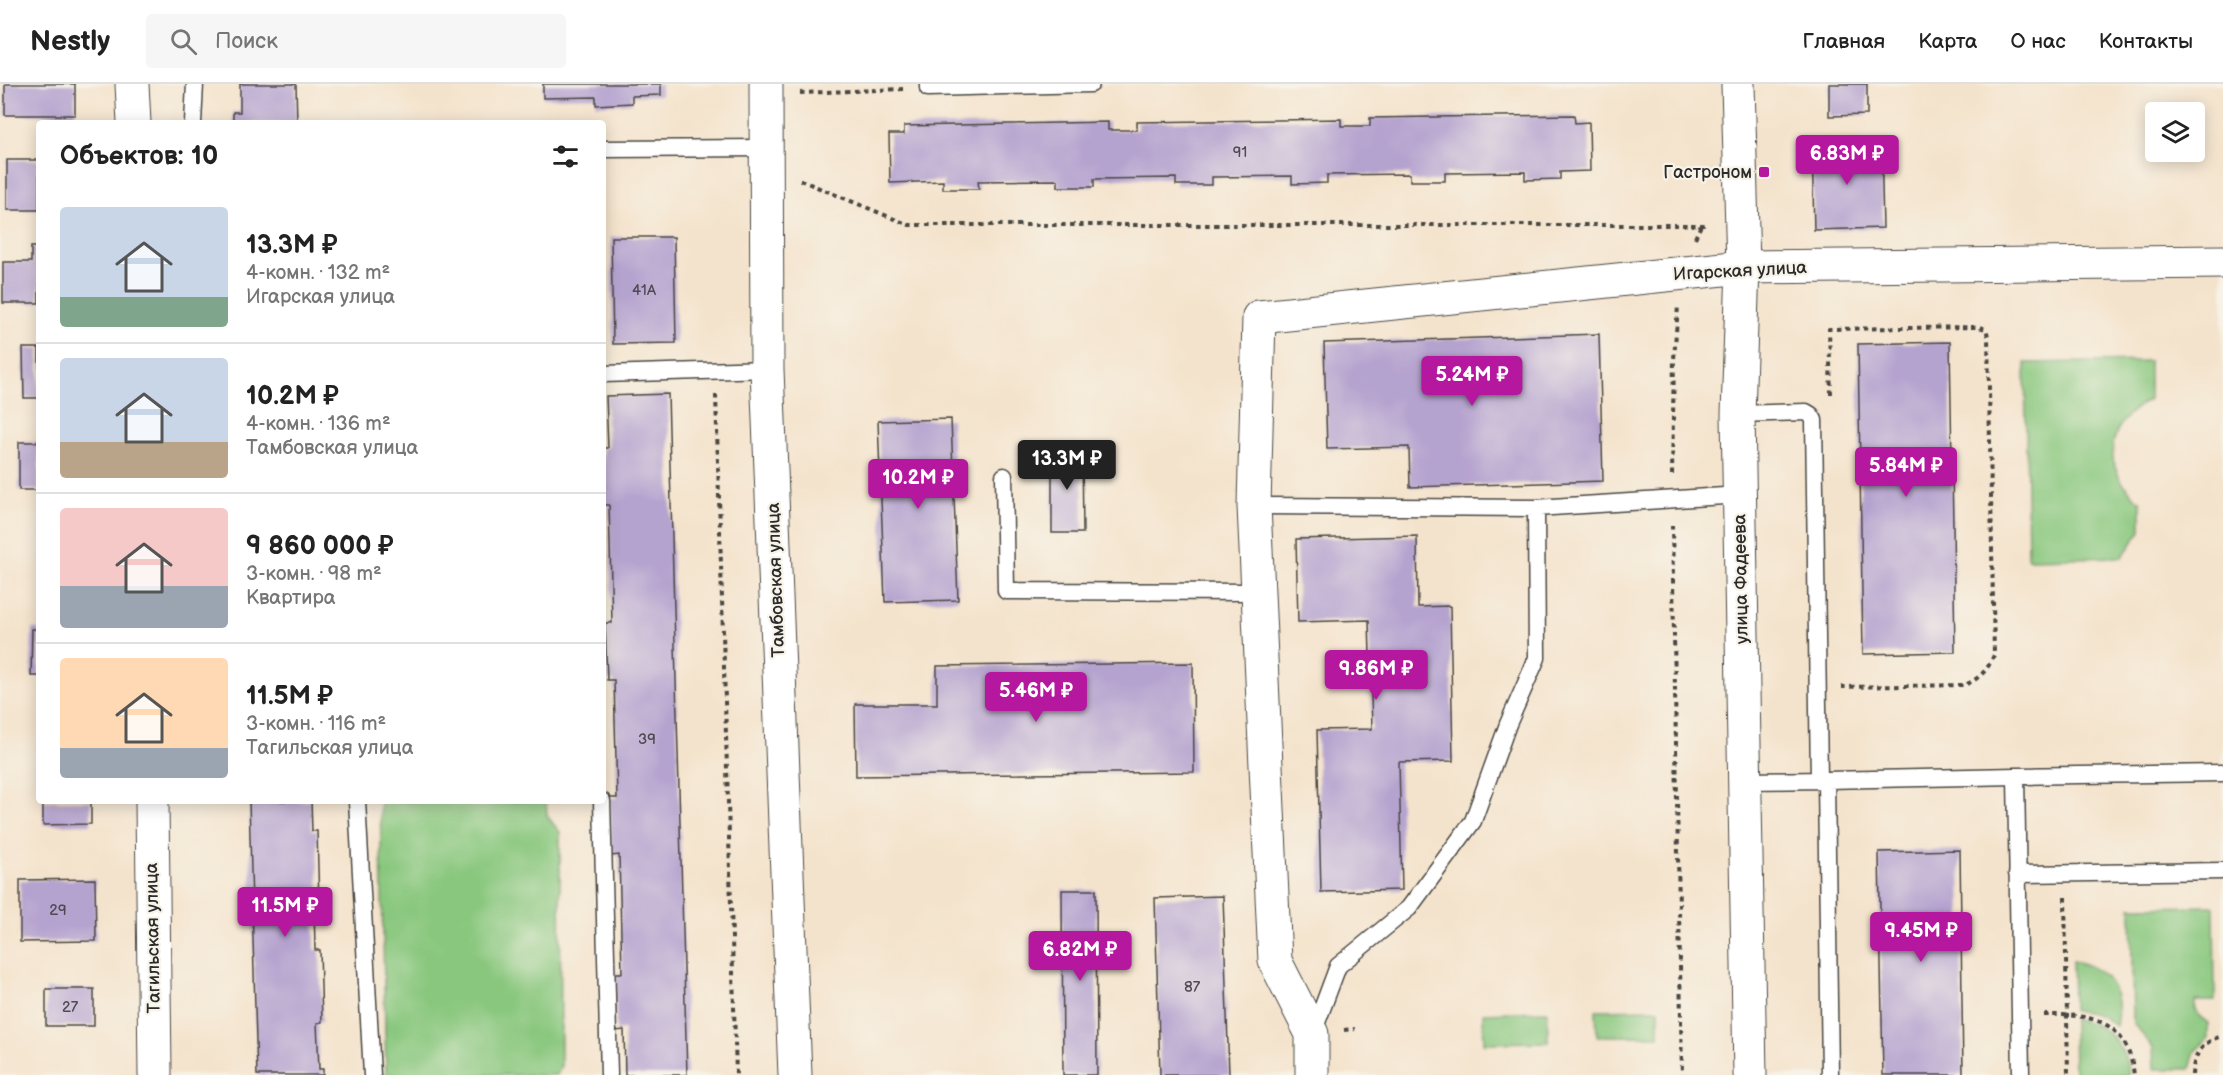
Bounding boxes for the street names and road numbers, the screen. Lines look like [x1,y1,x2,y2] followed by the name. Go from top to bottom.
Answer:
[1672,257,1808,285] street label: Игарская улица
[763,502,789,658] street label: Тамбовская улица
[1729,513,1753,644] street label: улица Фадеева
[141,862,165,1014] street label: Тагильская улица

